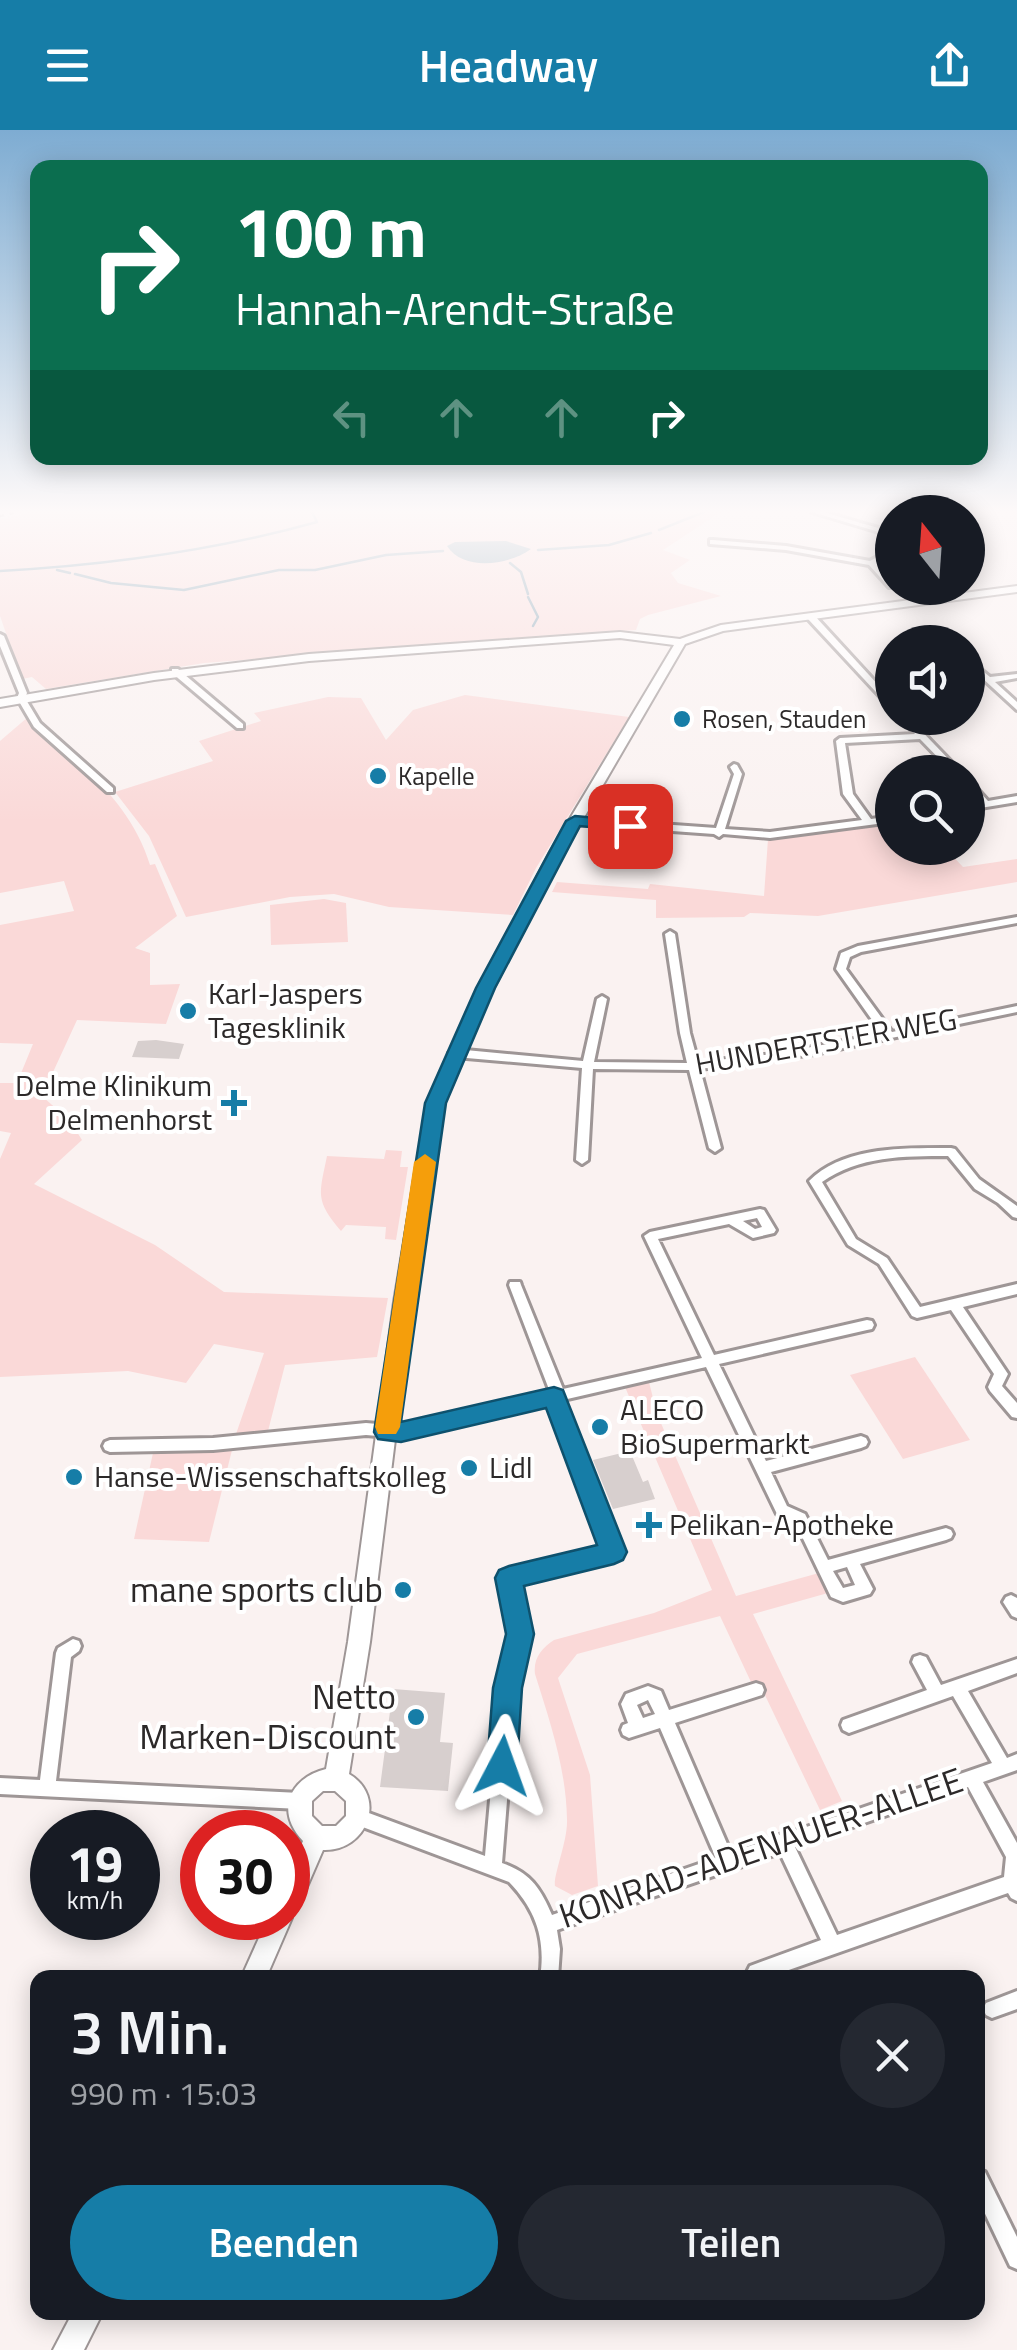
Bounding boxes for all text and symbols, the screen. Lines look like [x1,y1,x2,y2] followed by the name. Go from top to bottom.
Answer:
[419,31,598,99] text: Headway
[40,38,95,93] icon: menu
[922,38,977,93] icon: share
[235,178,427,284] text: 100 m
[70,200,200,330] icon: right
[235,274,675,342] text: Hannah-Arendt-Straße
[324,390,379,445] icon: left
[429,390,484,445] icon: ahead
[534,390,589,445] icon: ahead
[639,390,694,445] icon: right
[875,495,985,605] north arrow
[875,495,985,865] map controls
[875,625,985,735] button: sound
[702,700,866,738] place label: Rosen, Stauden
[671,708,693,730] marker: Rosen, Stauden
[875,755,985,865] button: search
[398,757,475,795] place label: Kapelle
[367,765,389,787] marker: Kapelle
[588,784,673,869] pin
[603,799,658,854] icon: arrive
[208,970,363,1050] place label: Karl-Jaspers Tagesklinik
[691,995,960,1087] street label: HUNDERTSTER WEG
[177,1000,199,1022] marker: Karl-Jaspers Tagesklinik
[15,1062,212,1142] place label: Delme Klinikum Delmenhorst
[221,1090,247,1116] marker: Delme Klinikum Delmenhorst
[620,1386,810,1466] place label: ALECO BioSupermarkt
[589,1416,611,1438] marker: ALECO BioSupermarkt
[489,1444,533,1490] place label: Lidl
[94,1453,446,1499] place label: Hanse-Wissenschaftskolleg
[458,1457,480,1479] marker: Lidl
[63,1466,85,1488] marker: Hanse-Wissenschaftskolleg
[669,1501,894,1547] place label: Pelikan-Apotheke
[638,1514,660,1536] marker: Pelikan-Apotheke
[130,1562,383,1616] place label: mane sports club
[392,1579,414,1601] marker: mane sports club
[139,1669,396,1763] place label: Netto Marken-Discount
[405,1706,427,1728] marker: Netto Marken-Discount
[450,1714,554,1818] position arrow
[551,1752,970,1942] street label: KONRAD-ADENAUER-ALLEE
[180,1810,310,1940] speed limit sign: 30
[67,1825,123,1901] text: 19
[67,1881,123,1919] text: km/h
[70,1986,229,2077] text: 3 Min.
[840,2003,945,2108] button: close
[70,2069,257,2117] text: 990 m · 15:03
[70,2185,498,2300] button: Beenden
[518,2185,945,2300] button: Teilen

